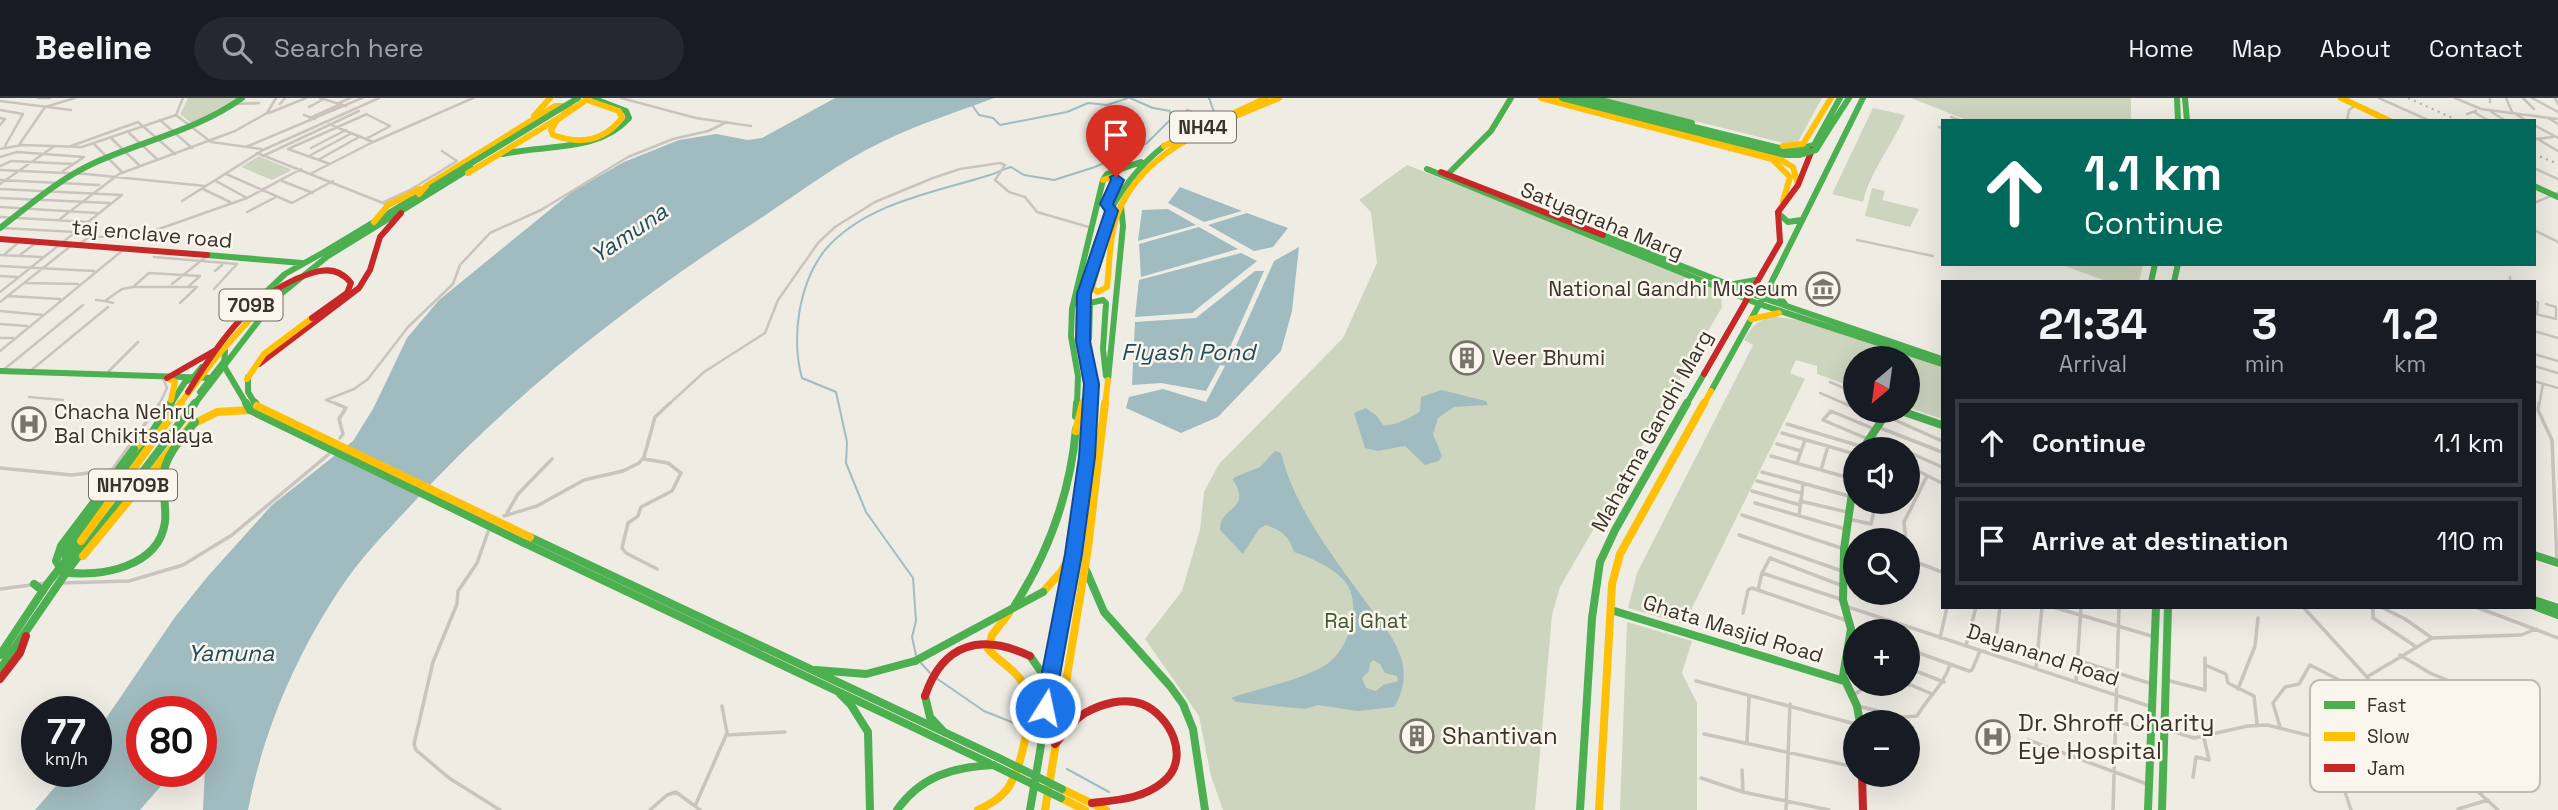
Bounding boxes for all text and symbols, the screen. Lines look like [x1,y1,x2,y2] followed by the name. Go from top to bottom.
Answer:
[194,17,684,80] search box
[35,27,152,69] text: Beeline
[218,29,256,67] icon: search
[274,31,424,65] text: Search here
[2128,33,2194,64] text: Home
[2232,33,2282,64] text: Map
[2320,33,2391,64] text: About
[2429,33,2523,64] text: Contact
[1086,105,1146,177] pin
[1170,112,1236,142] road number: NH44
[1097,116,1135,154] icon: arrive
[2084,142,2222,204] text: 1.1 km
[1969,147,2060,238] icon: ahead
[1517,176,1688,266] street label: Satyagraha Marg
[585,196,674,270] water label: Yamuna
[2084,203,2224,243] text: Continue
[71,213,234,254] street label: taj enclave road
[1804,270,1842,308] museum icon: National Gandhi Museum
[1548,275,1798,302] place label: National Gandhi Museum
[219,290,282,321] road number: 709B
[2039,298,2147,351] text: 21:34
[2252,298,2277,351] text: 3
[2382,298,2438,351] text: 1.2
[1585,325,1718,536] street label: Mahatma Gandhi Marg
[1121,337,1257,367] water label: Flyash Pond
[1448,339,1486,377] building icon: Veer Bhumi
[1492,344,1605,371] place label: Veer Bhumi
[1843,346,1920,424] north arrow
[1843,346,1920,787] map controls
[2059,349,2127,379] text: Arrival
[2245,349,2284,379] text: min
[2394,349,2426,379] text: km
[54,398,213,449] place label: Chacha Nehru Bal Chikitsalaya
[10,405,48,443] hospital icon: Chacha Nehru Bal Chikitsalaya
[1973,424,2011,462] icon: ahead
[2032,426,2146,460] text: Continue
[2434,426,2504,460] text: 1.1 km
[1843,437,1920,514] button: sound
[89,470,177,500] road number: NH709B
[1973,522,2011,560] icon: arrive
[2032,524,2289,558] text: Arrive at destination
[2437,524,2504,558] text: 110 m
[1843,528,1920,605] button: search
[1640,588,1827,669] street label: Ghata Masjid Road
[1324,607,1408,634] park label: Raj Ghat
[1963,617,2123,692] street label: Dayanand Road
[1843,619,1920,696] button: +
[188,638,275,668] water label: Yamuna
[1008,671,1082,745] position arrow
[2310,680,2540,792] legend
[2367,693,2407,718] text: Fast
[126,696,217,787] speed limit sign: 80
[2018,707,2214,766] place label: Dr. Shroff Charity Eye Hospital
[47,710,86,754] text: 77
[1843,710,1920,787] button: −
[1398,717,1436,755] building icon: Shantivan
[1974,718,2012,756] hospital icon: Dr. Shroff Charity Eye Hospital
[1442,720,1558,751] place label: Shantivan
[2367,724,2410,749] text: Slow
[45,747,88,770] text: km/h
[2367,756,2405,781] text: Jam

